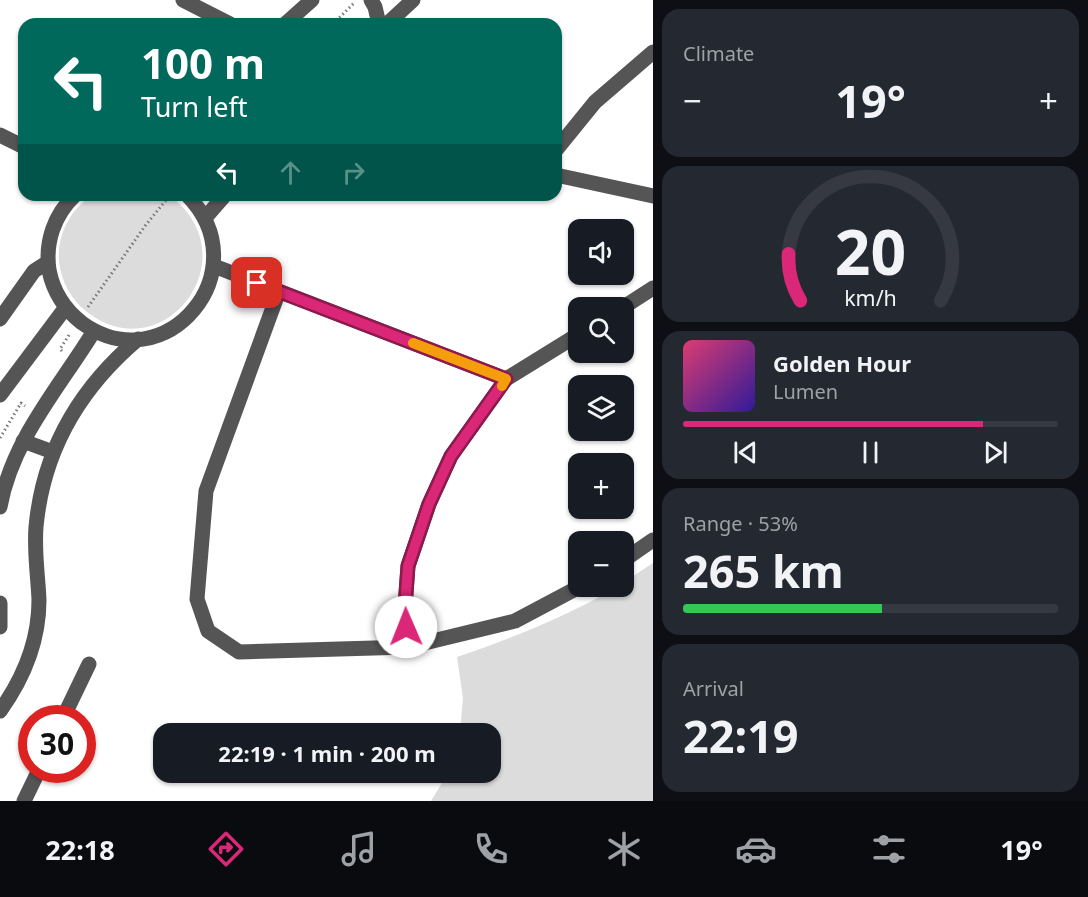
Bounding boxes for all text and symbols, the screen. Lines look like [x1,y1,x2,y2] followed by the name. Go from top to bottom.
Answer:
[141,34,265,91] text: 100 m
[683,40,754,67] text: Climate
[42,42,120,120] icon: left
[835,70,906,131] text: 19°
[683,78,702,123] text: −
[1039,78,1058,123] text: +
[141,88,247,125] text: Turn left
[211,156,244,189] icon: left
[274,156,307,189] icon: ahead
[337,156,370,189] icon: right
[835,208,906,293] text: 20
[568,219,634,597] map controls
[568,219,634,285] button: sound
[231,257,282,308] pin
[240,266,273,299] icon: arrive
[844,283,897,312] text: km/h
[568,297,634,363] button: search
[773,348,911,378] text: Golden Hour
[568,375,634,441] button: layers
[773,378,838,405] text: Lumen
[729,436,762,469] icon: previous
[854,436,887,469] icon: pause
[979,436,1012,469] icon: next
[568,453,634,519] button: +
[683,510,798,537] text: Range · 53%
[568,531,634,597] button: −
[683,540,844,601] text: 265 km
[374,595,438,659] position arrow
[683,675,744,702] text: Arrival
[18,705,96,783] speed limit sign: 30
[683,705,799,766] text: 22:19
[218,738,436,768] text: 22:19 · 1 min · 200 m
[205,828,247,870] icon: directions
[338,828,380,870] icon: music
[470,828,512,870] icon: phone
[603,828,645,870] icon: climate
[735,828,777,870] icon: car
[868,828,910,870] icon: filters
[45,831,115,868] text: 22:18
[1000,831,1043,868] text: 19°

